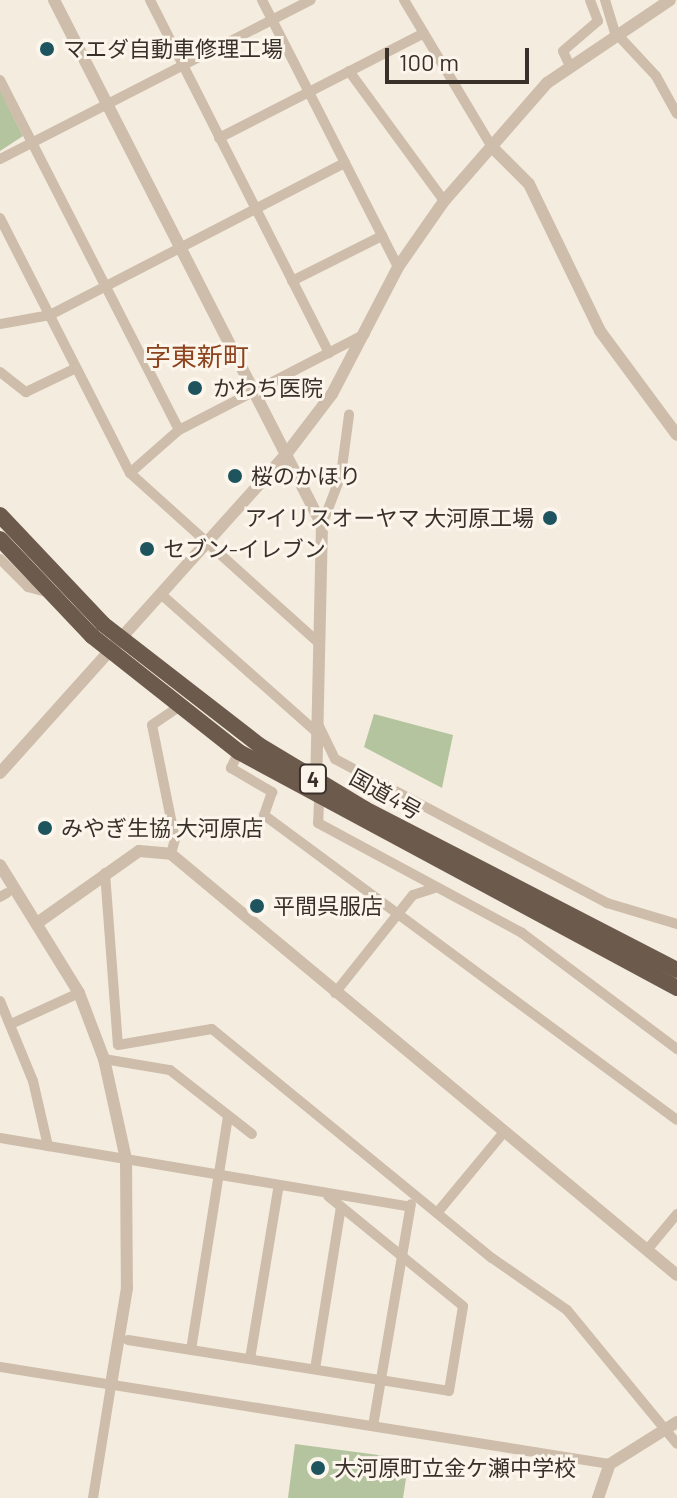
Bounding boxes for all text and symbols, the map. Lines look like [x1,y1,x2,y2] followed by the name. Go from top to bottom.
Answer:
[389,32,533,82] scale bar
[63,36,283,62] place label: マエダ自動車修理工場
[38,40,56,58] marker: マエダ自動車修理工場
[399,47,459,76] text: 100 m
[145,340,249,372] district label: 字東新町
[213,375,323,401] place label: かわち医院
[184,377,206,399] marker: かわち医院
[251,463,361,489] place label: 桜のかほり
[226,467,244,485] marker: 桜のかほり
[244,505,534,531] place label: アイリスオーヤマ 大河原工場
[541,509,559,527] marker: アイリスオーヤマ 大河原工場
[163,536,326,562] place label: セブン-イレブン
[138,540,156,558] marker: セブン-イレブン
[297,763,329,795] road number: 4
[345,764,427,824] street label: 国道4号
[61,815,263,841] place label: みやぎ生協 大河原店
[36,819,54,837] marker: みやぎ生協 大河原店
[273,893,383,919] place label: 平間呉服店
[248,897,266,915] marker: 平間呉服店
[334,1455,576,1481] place label: 大河原町立金ケ瀬中学校
[309,1459,327,1477] marker: 大河原町立金ケ瀬中学校

